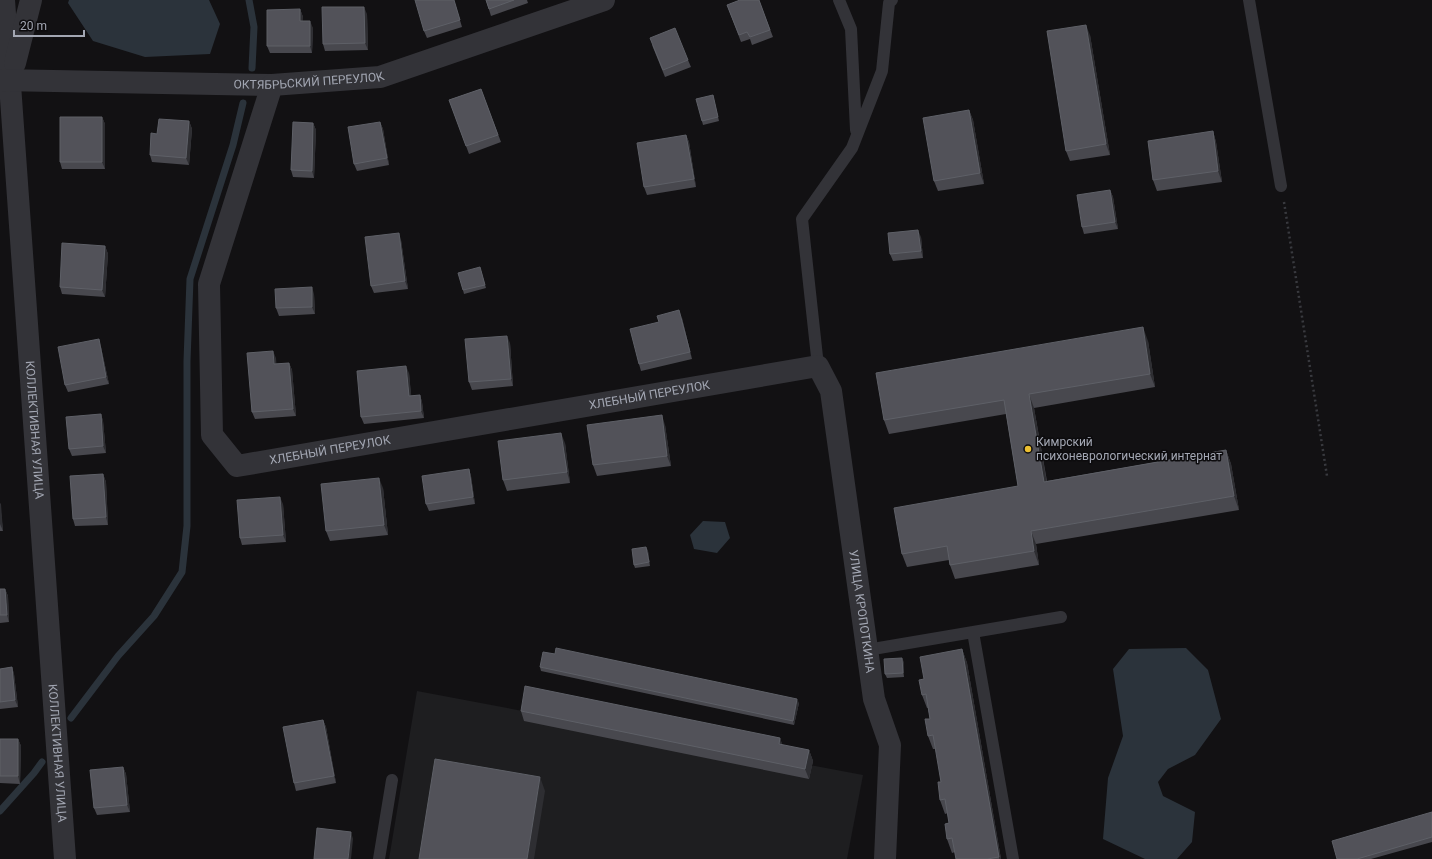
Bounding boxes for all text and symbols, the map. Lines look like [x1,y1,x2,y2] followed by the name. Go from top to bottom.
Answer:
[14,12,84,38] scale bar
[20,19,47,33] text: 20 m
[234,69,386,92] street label: ОКТЯБРЬСКИЙ ПЕРЕУЛОК
[23,360,46,500] street label: КОЛЛЕКТИВНАЯ УЛИЦА
[588,378,711,412] street label: ХЛЕБНЫЙ ПЕРЕУЛОК
[268,433,392,467] street label: ХЛЕБНЫЙ ПЕРЕУЛОК
[1036,435,1222,463] place label: Кимрский психоневрологический интернат
[1023,444,1033,454] marker: Кимрский психоневрологический интернат
[846,549,877,674] street label: УЛИЦА КРОПОТКИНА
[46,683,69,823] street label: КОЛЛЕКТИВНАЯ УЛИЦА

